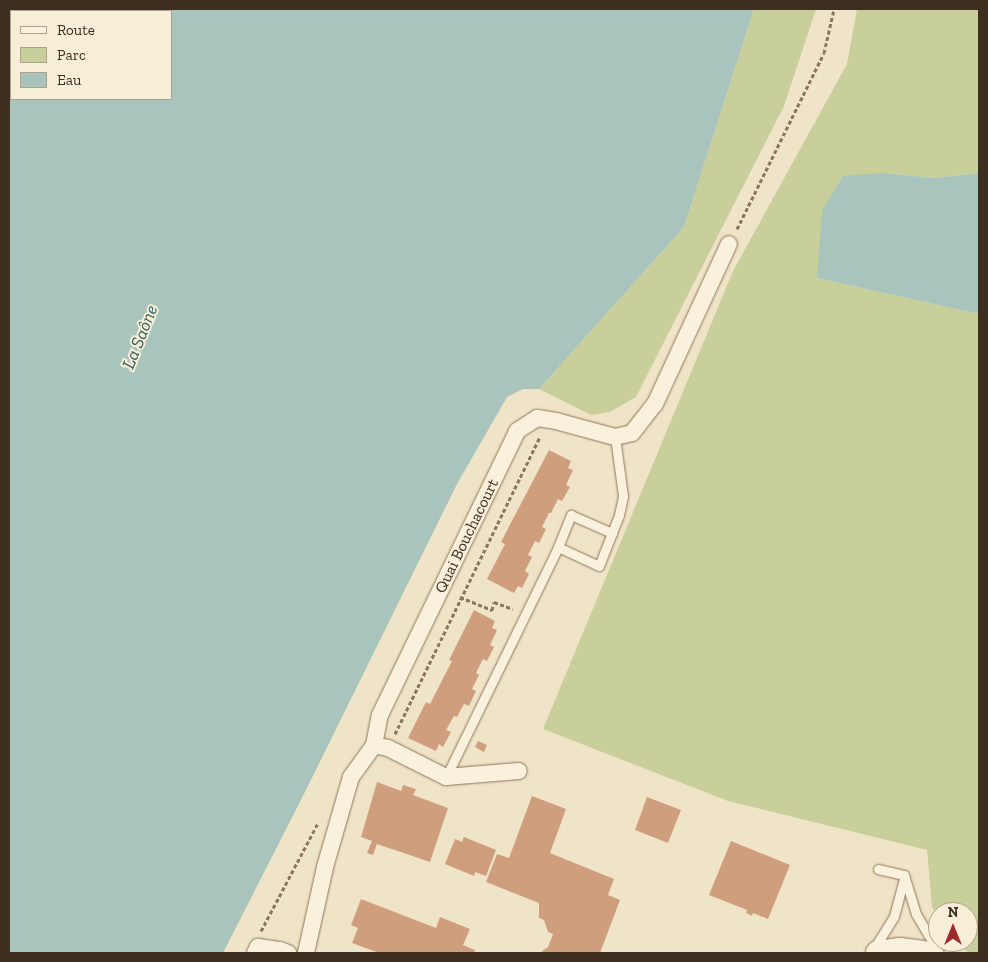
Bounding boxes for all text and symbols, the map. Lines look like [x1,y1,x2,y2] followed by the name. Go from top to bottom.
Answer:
[10,10,172,100] legend
[57,21,95,39] text: Route
[57,46,86,64] text: Parc
[57,71,81,89] text: Eau
[117,302,163,372] water label: La Saône
[431,476,503,596] street label: Quai Bouchacourt
[928,902,978,952] north arrow
[948,904,958,921] text: N

